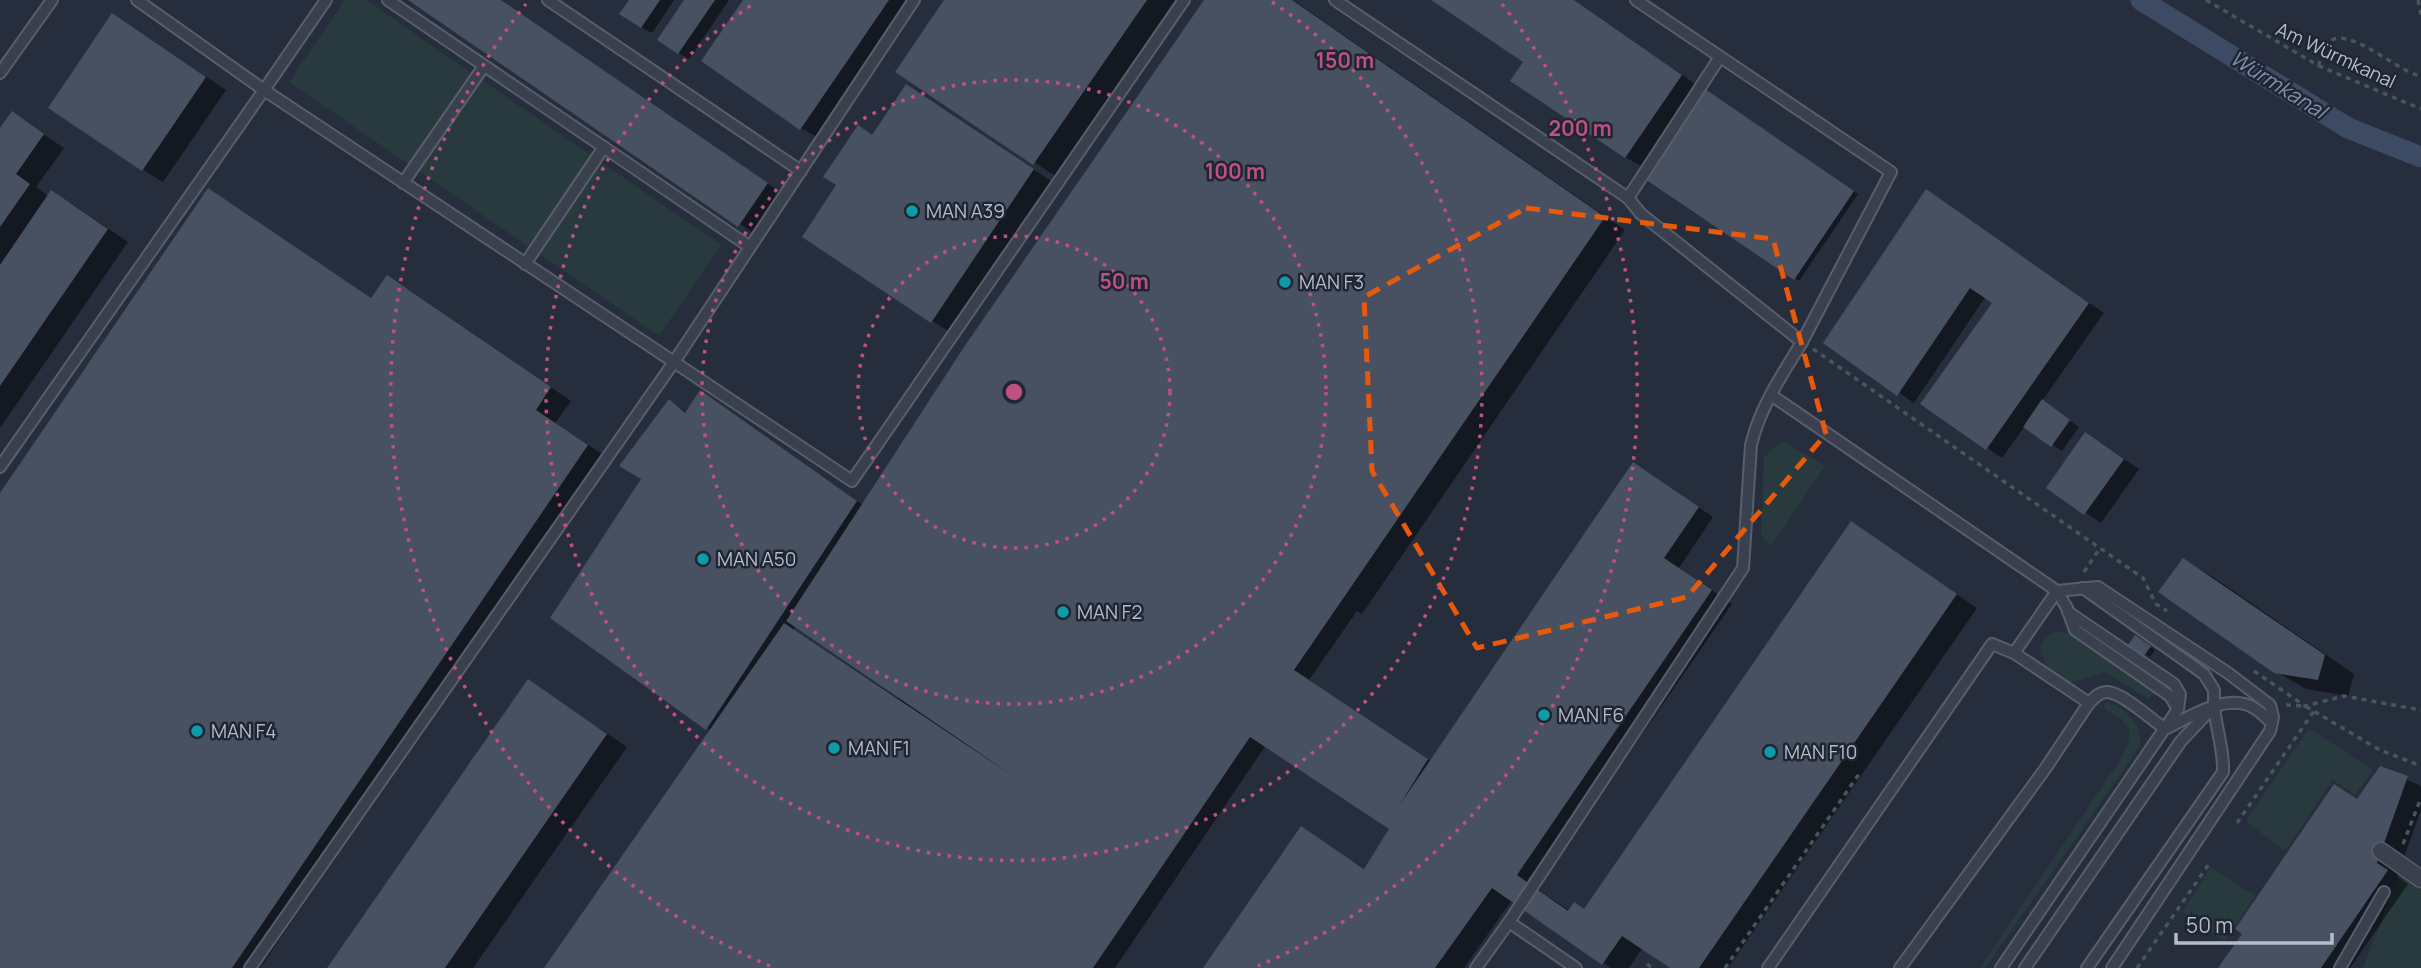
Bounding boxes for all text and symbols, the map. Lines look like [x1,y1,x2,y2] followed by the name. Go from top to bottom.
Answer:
[2272,17,2400,93] street label: Am Würmkanal
[1316,46,1374,74] text: 150 m
[2226,46,2330,124] water label: Würmkanal
[1548,114,1612,142] text: 200 m
[1205,157,1265,185] text: 100 m
[926,198,1005,224] place label: MAN A39
[904,203,920,219] marker: MAN A39
[1099,267,1149,295] text: 50 m
[1299,269,1364,295] place label: MAN F3
[1277,274,1293,290] marker: MAN F3
[1002,380,1026,404] centre of rings
[717,546,796,572] place label: MAN A50
[695,551,711,567] marker: MAN A50
[1077,599,1142,625] place label: MAN F2
[1055,604,1071,620] marker: MAN F2
[1558,702,1624,728] place label: MAN F6
[1536,707,1552,723] marker: MAN F6
[211,718,276,744] place label: MAN F4
[189,723,205,739] marker: MAN F4
[848,735,910,761] place label: MAN F1
[1784,739,1857,765] place label: MAN F10
[826,740,842,756] marker: MAN F1
[1762,744,1778,760] marker: MAN F10
[2176,902,2332,946] scale bar
[2186,911,2233,939] text: 50 m

